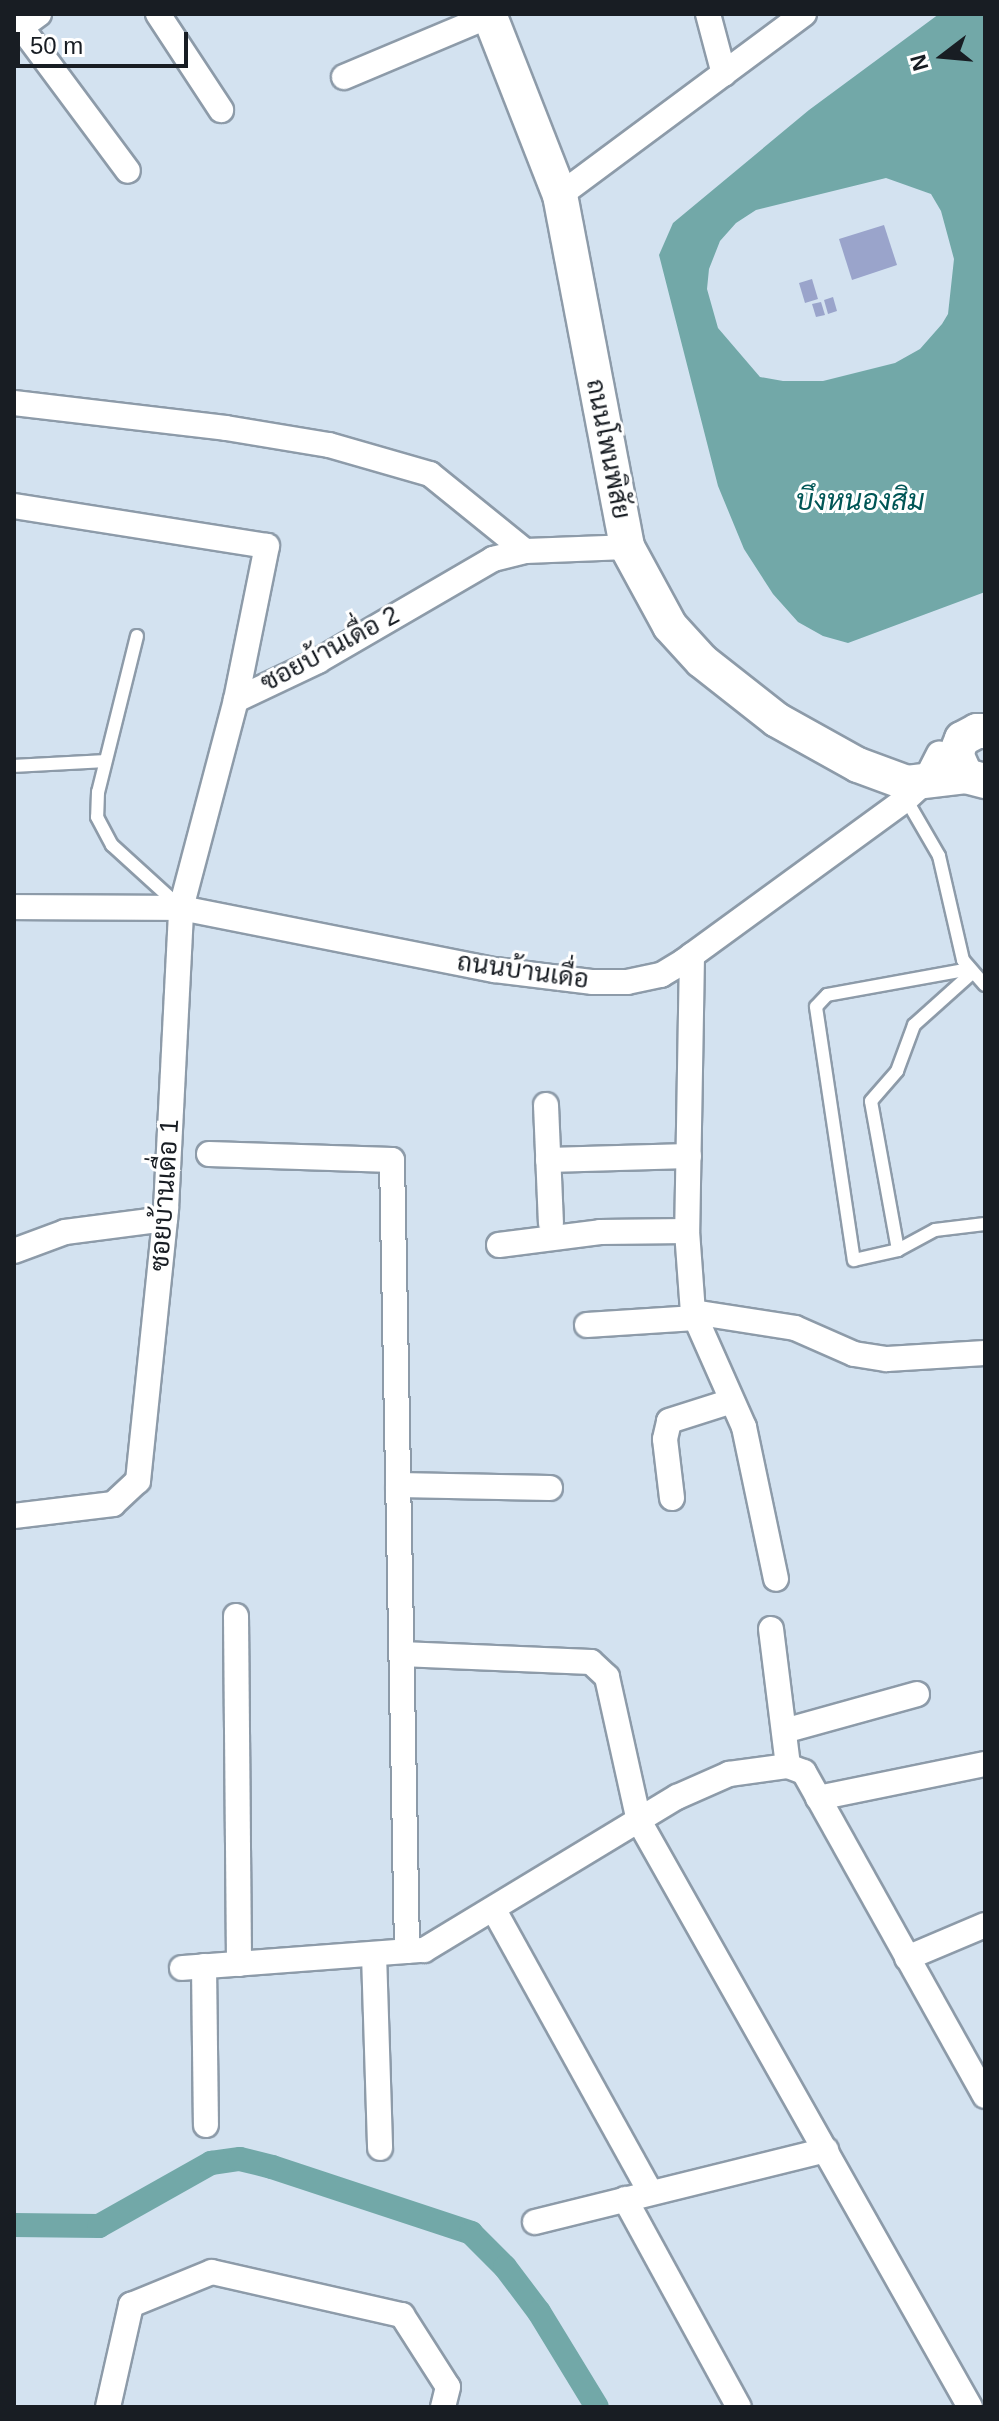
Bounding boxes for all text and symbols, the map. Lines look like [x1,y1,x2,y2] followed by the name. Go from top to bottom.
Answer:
[20,16,192,66] scale bar
[903,16,983,96] north arrow
[30,32,83,59] text: 50 m
[905,52,934,74] text: N
[579,376,637,522] street label: ถนนโพนพิสัย
[796,484,924,518] water label: บึงหนองสิม
[255,599,405,699] street label: ซอยบ้านเดื่อ 2
[455,946,591,996] street label: ถนนบ้านเดื่อ
[144,1118,186,1272] street label: ซอยบ้านเดื่อ 1

